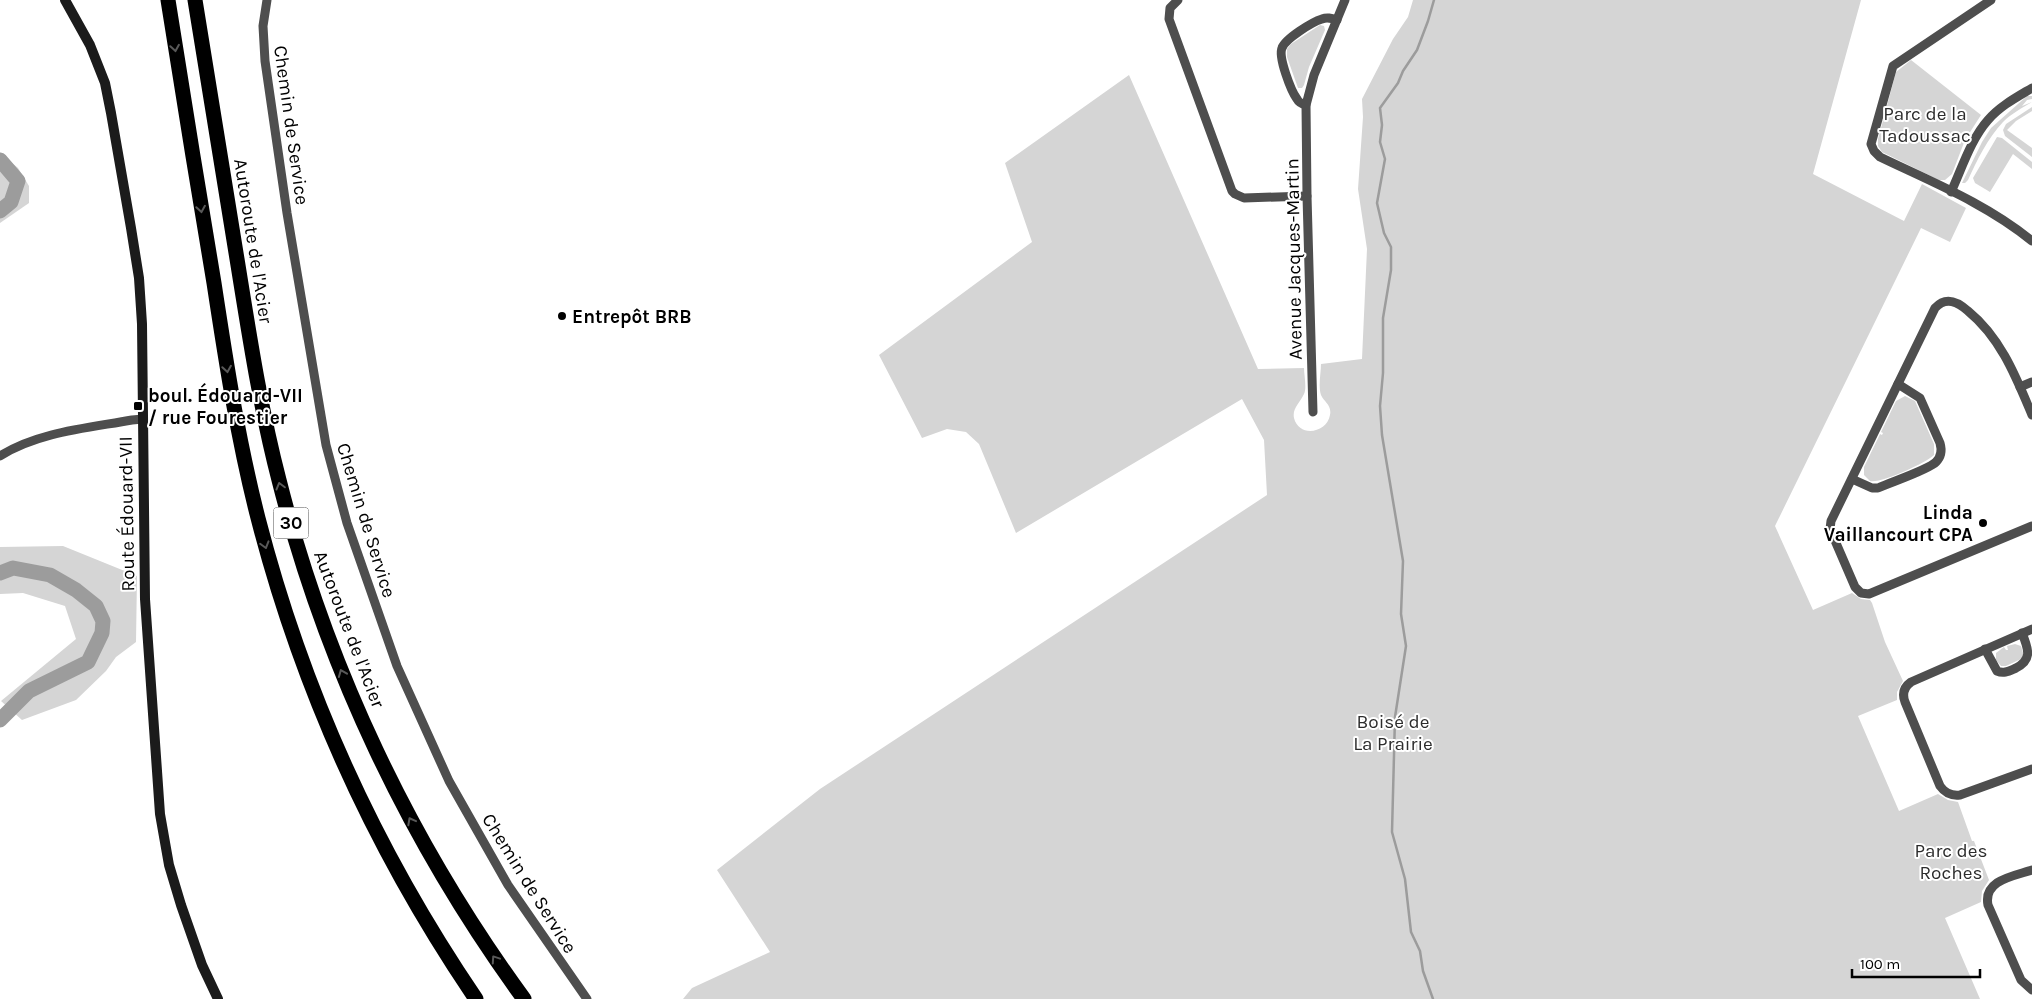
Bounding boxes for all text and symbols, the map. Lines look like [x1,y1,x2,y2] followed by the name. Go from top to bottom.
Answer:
[170,44,180,52] one-way arrow
[269,44,313,206] street label: Chemin de Service
[1879,103,1971,147] park label: Parc de la Tadoussac
[229,157,277,325] street label: Autoroute de l'Acier
[1281,158,1307,360] street label: Avenue Jacques-Martin
[196,204,206,213] one-way arrow
[572,306,692,328] place label: Entrepôt BRB
[556,310,568,322] marker: Entrepôt BRB
[222,365,232,373] one-way arrow
[148,382,303,429] place label: boul. Édouard-VII / rue Fourestier
[132,400,144,412] marker: boul. Édouard-VII / rue Fourestier
[114,436,139,592] street label: Route Édouard-VII
[332,440,400,600] street label: Chemin de Service
[275,482,286,491] one-way arrow
[1824,502,1973,546] place label: Linda Vaillancourt CPA
[274,508,308,538] road number: 30
[1977,517,1989,529] marker: Linda Vaillancourt CPA
[260,540,270,548] one-way arrow
[309,548,389,711] street label: Autoroute de l'Acier
[338,670,348,678] one-way arrow
[1353,711,1433,755] park label: Boisé de La Prairie
[477,810,581,958] street label: Chemin de Service
[407,817,417,826] one-way arrow
[1914,840,1988,884] park label: Parc des Roches
[1852,946,1980,978] scale bar
[1860,955,1900,973] text: 100 m
[492,956,502,965] one-way arrow

